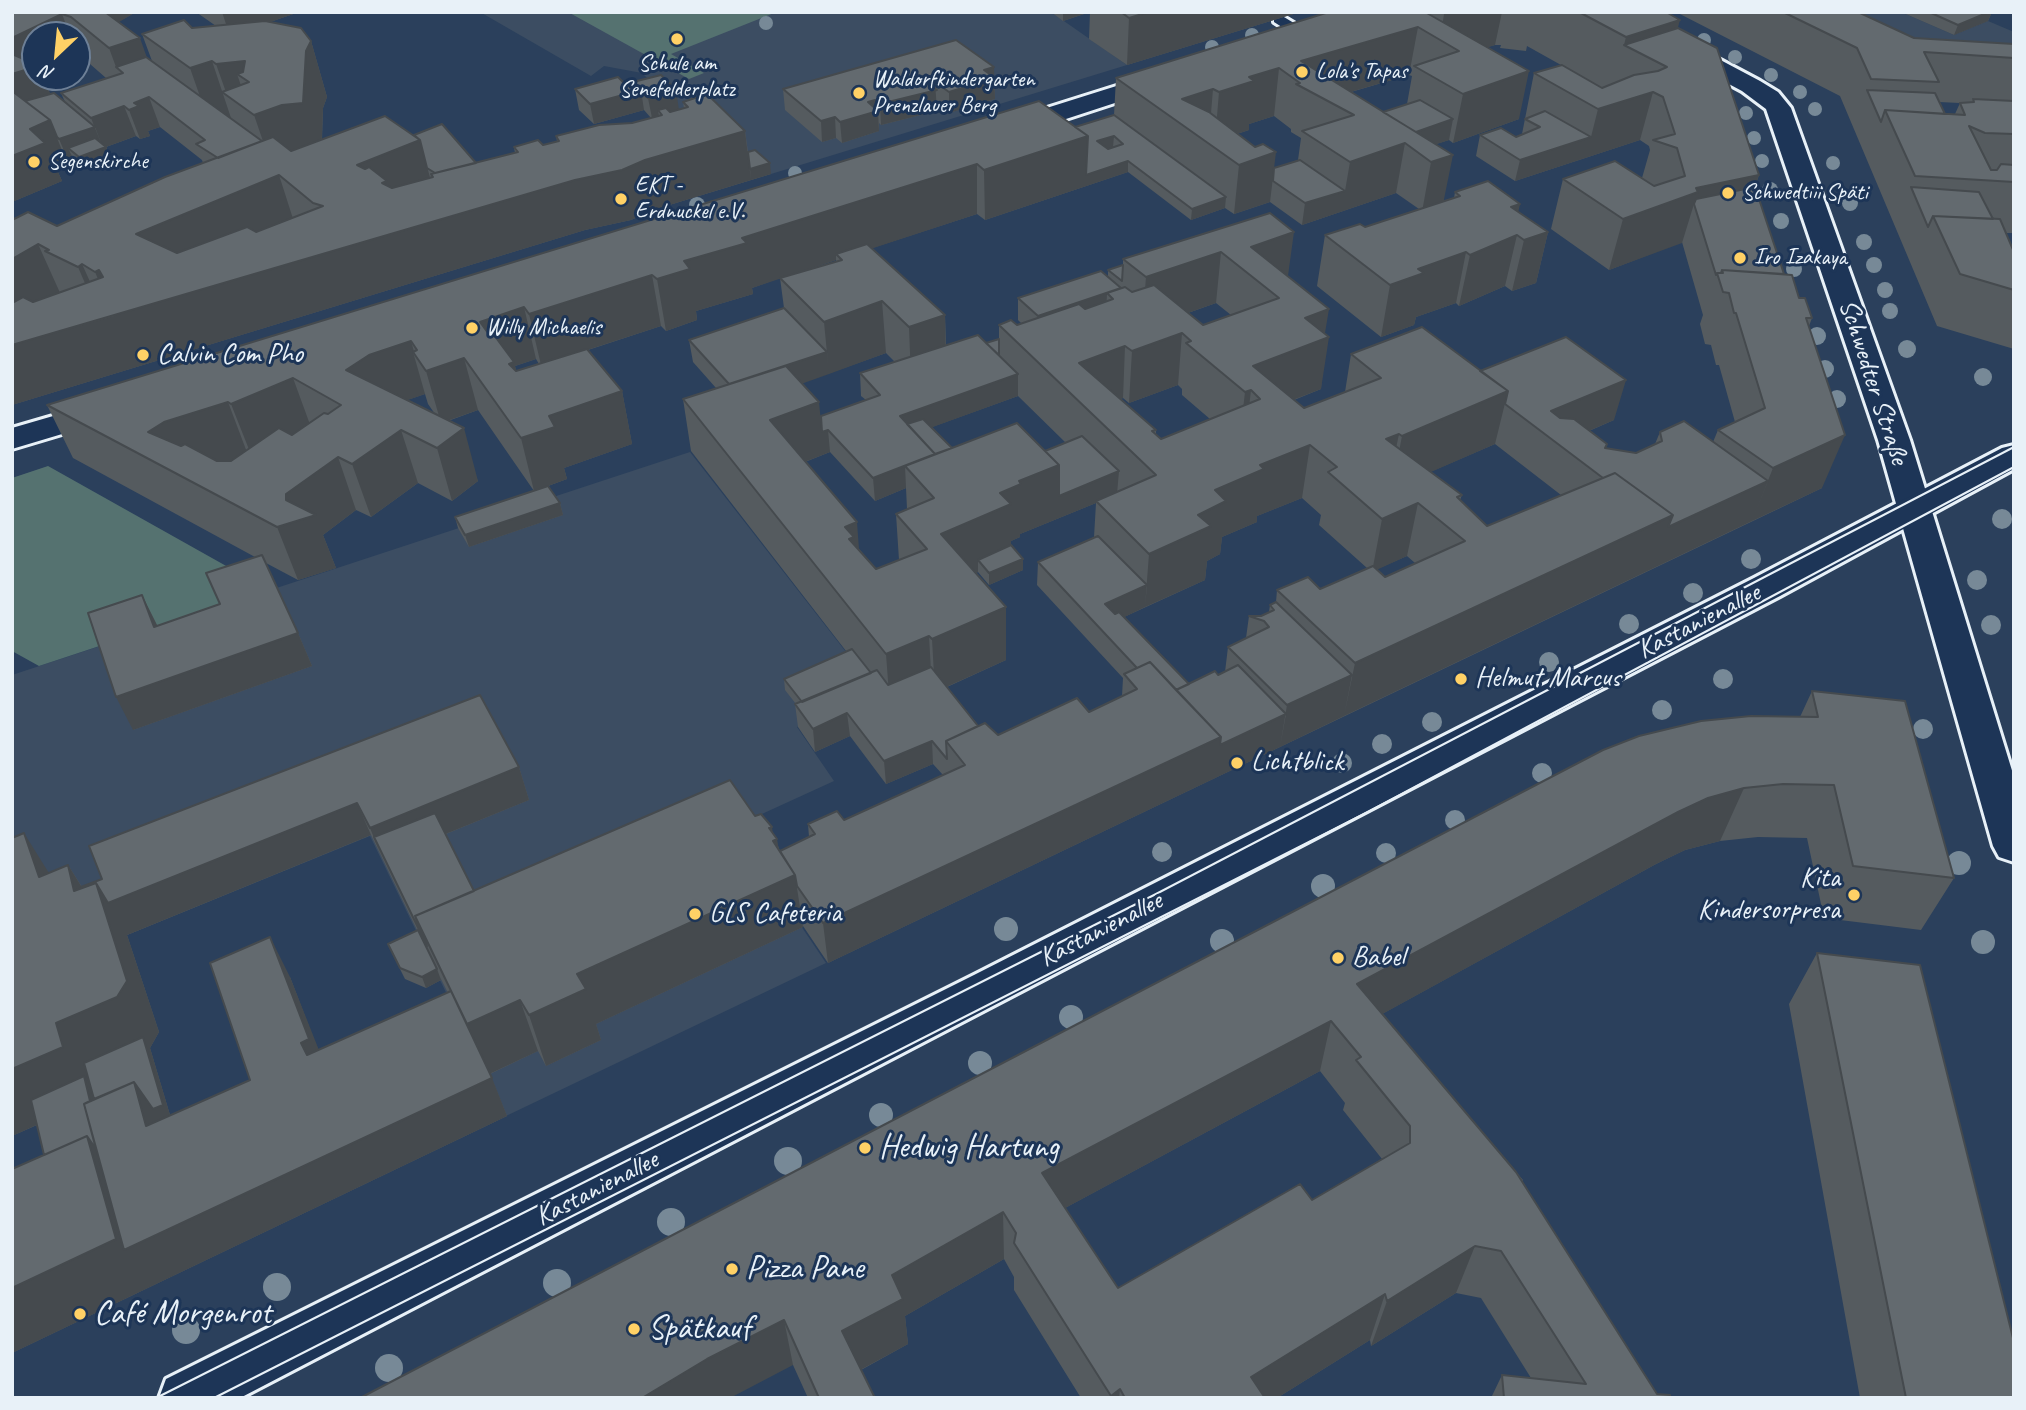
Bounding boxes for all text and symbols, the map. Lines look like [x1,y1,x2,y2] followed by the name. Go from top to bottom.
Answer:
[21,21,91,91] north arrow
[669,31,685,47] marker: Schule am Senefelderplatz
[619,50,735,104] place label: Schule am Senefelderplatz
[1316,58,1407,86] place label: Lola's Tapas
[37,60,58,86] text: N
[1294,64,1310,80] marker: Lola's Tapas
[873,66,1035,120] place label: Waldorfkindergarten Prenzlauer Berg
[851,85,867,101] marker: Waldorfkindergarten Prenzlauer Berg
[48,148,148,176] place label: Segenskirche
[26,154,42,170] marker: Segenskirche
[635,172,745,226] place label: EKT - Erdnuckel e.V.
[1742,179,1868,207] place label: Schwedtiii Späti
[1720,185,1736,201] marker: Schwedtiii Späti
[613,191,629,207] marker: EKT - Erdnuckel e.V.
[1754,244,1847,272] place label: Iro Izakaya
[1732,250,1748,266] marker: Iro Izakaya
[1831,295,1915,469] street label: Schwedter Straße
[486,314,601,342] place label: Willy Michaelis
[464,320,480,336] marker: Willy Michaelis
[157,338,303,372] place label: Calvin Com Pho
[135,347,151,363] marker: Calvin Com Pho
[1632,577,1766,667] street label: Kastanienallee
[1475,662,1621,696] place label: Helmut Marcus
[1453,671,1469,687] marker: Helmut Marcus
[1251,746,1343,780] place label: Lichtblick
[1229,755,1245,771] marker: Lichtblick
[1698,862,1840,928] place label: Kita Kindersorpresa
[1034,885,1168,975] street label: Kastanienallee
[1846,887,1862,903] marker: Kita Kindersorpresa
[709,897,841,931] place label: GLS Cafeteria
[687,906,703,922] marker: GLS Cafeteria
[1352,941,1405,975] place label: Babel
[1330,950,1346,966] marker: Babel
[879,1128,1059,1168] place label: Hedwig Hartung
[857,1140,873,1156] marker: Hedwig Hartung
[530,1144,664,1234] street label: Kastanienallee
[746,1249,864,1289] place label: Pizza Pane
[724,1261,740,1277] marker: Pizza Pane
[94,1294,271,1334] place label: Café Morgenrot
[72,1306,88,1322] marker: Café Morgenrot
[648,1309,750,1349] place label: Spätkauf
[626,1321,642,1337] marker: Spätkauf

